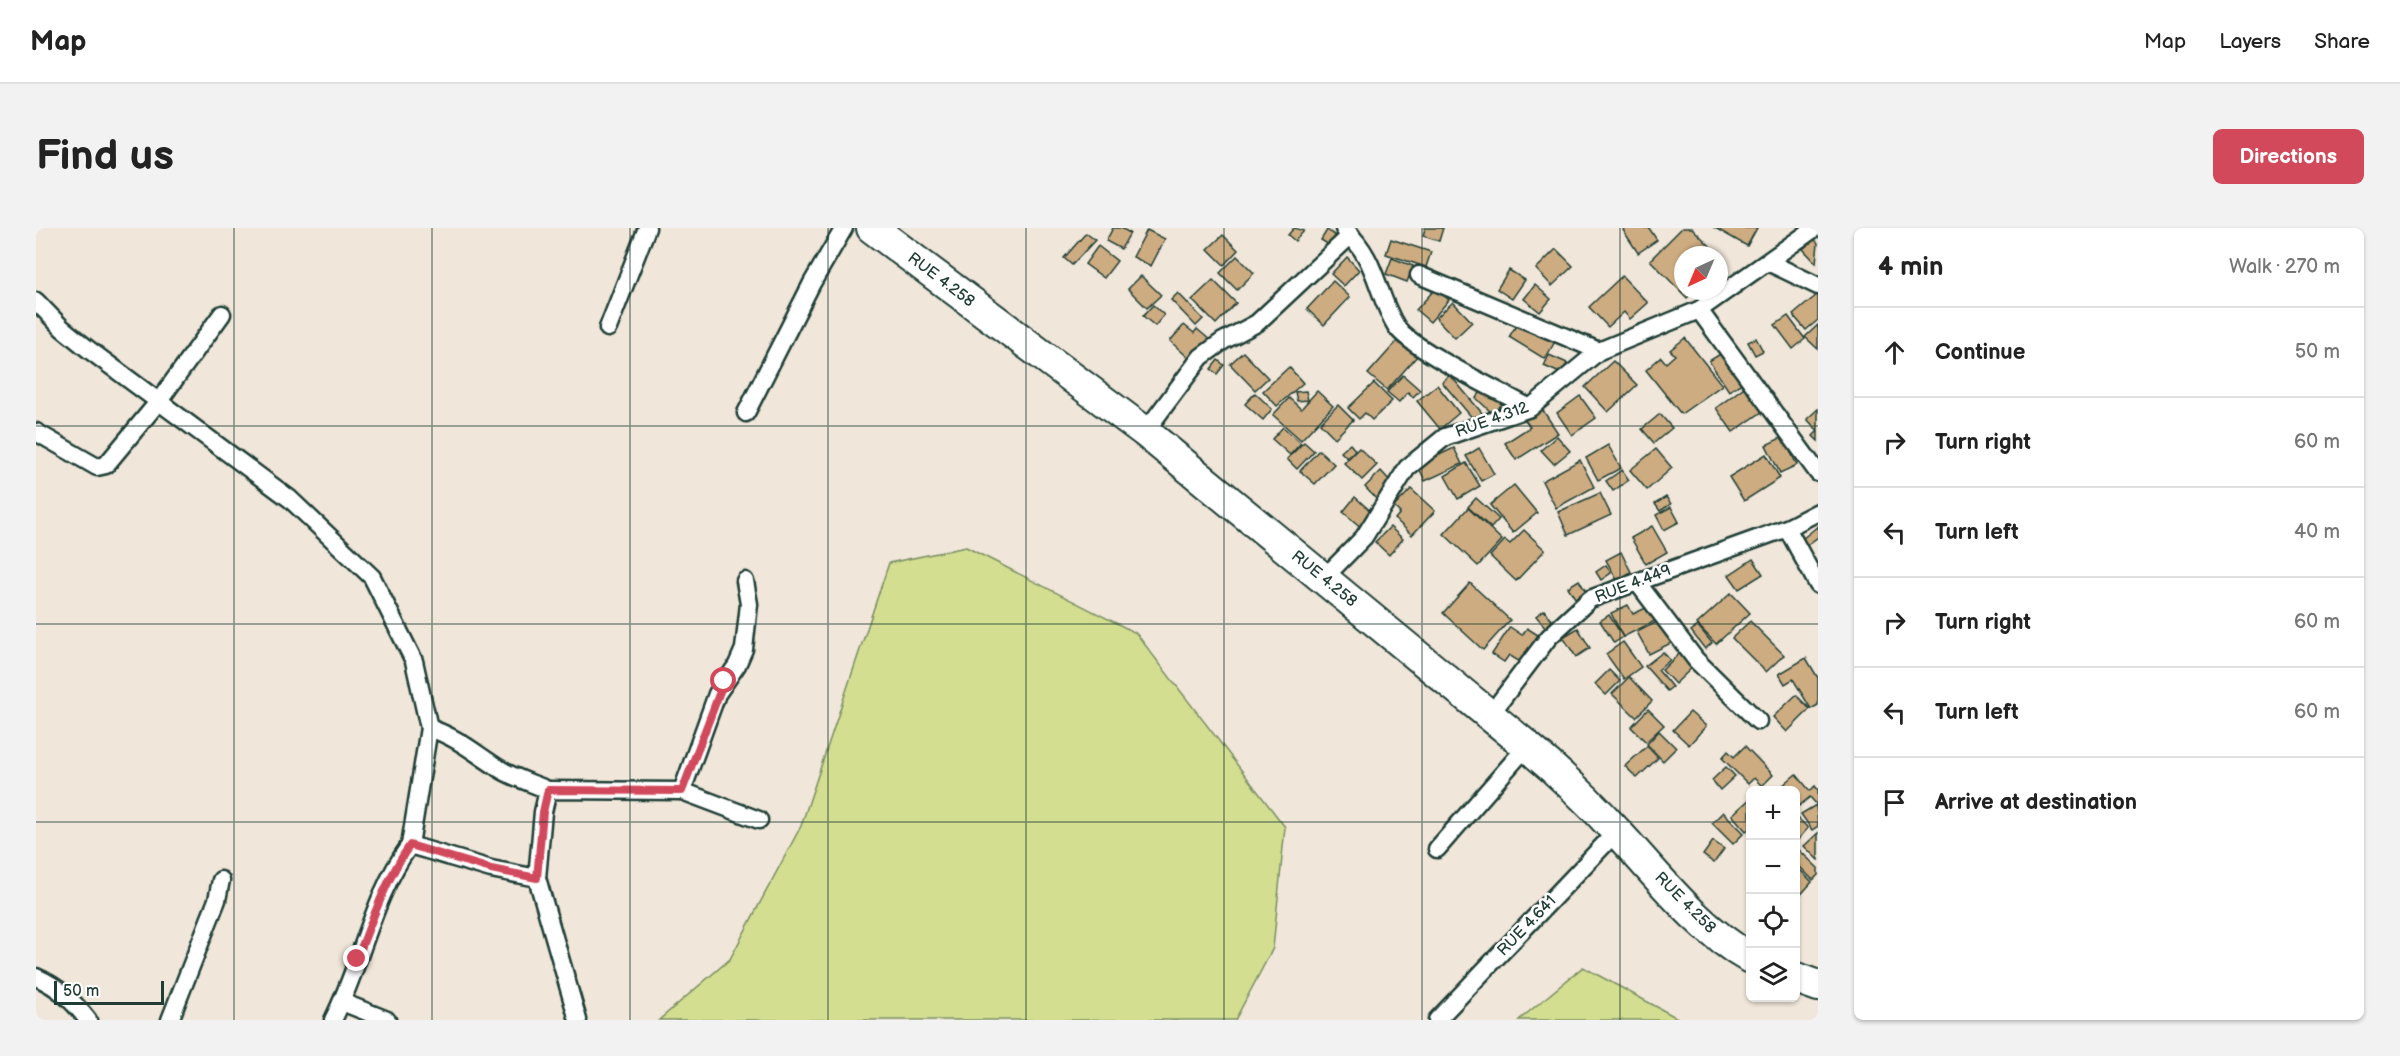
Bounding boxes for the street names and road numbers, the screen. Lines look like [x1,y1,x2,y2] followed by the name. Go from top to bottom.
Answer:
[904,249,978,311] street label: RUE 4.258
[1453,398,1532,442] street label: RUE 4.312
[1287,547,1361,611] street label: RUE 4.258
[1592,561,1674,607] street label: RUE 4.449
[1650,868,1720,938] street label: RUE 4.258
[1494,892,1560,960] street label: RUE 4.641

